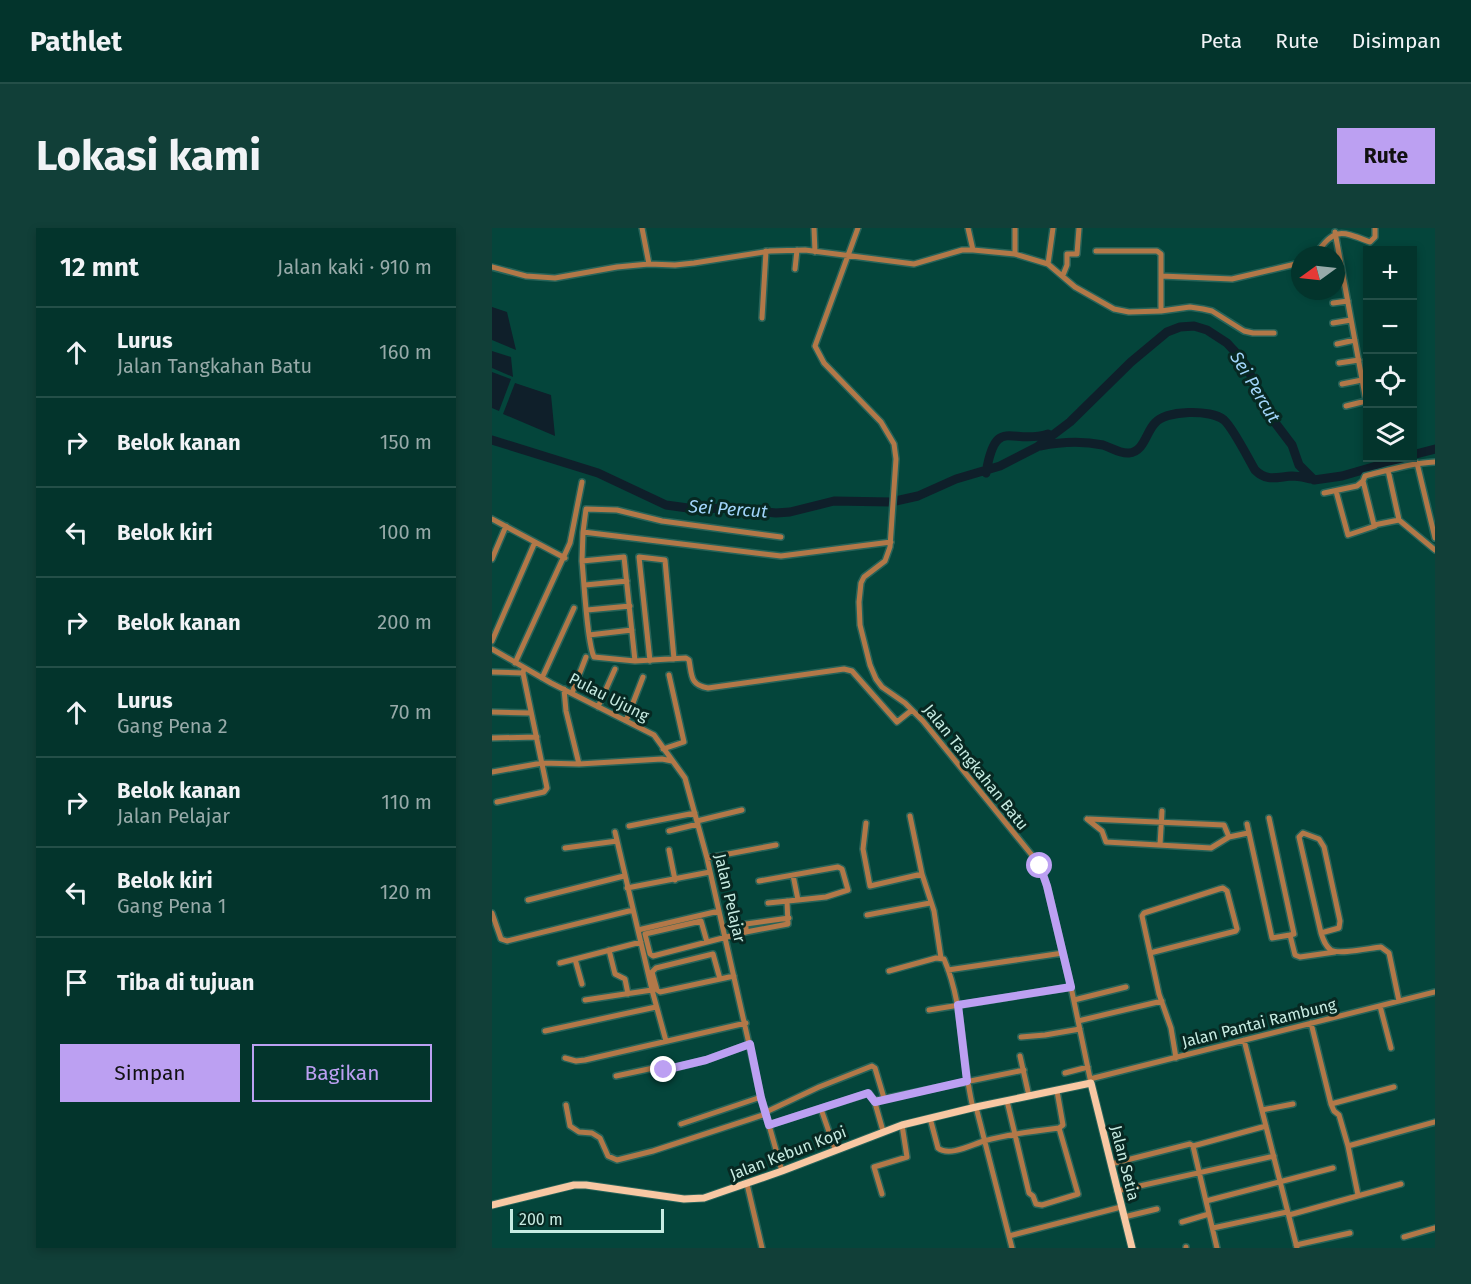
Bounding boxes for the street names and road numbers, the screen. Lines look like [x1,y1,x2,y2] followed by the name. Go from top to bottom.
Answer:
[566,669,653,726] street label: Pulau Ujung
[919,700,1033,834] street label: Jalan Tangkahan Batu
[711,852,750,945] street label: Jalan Pelajar
[1180,994,1339,1051] street label: Jalan Pantai Rambung
[727,1122,849,1184] street label: Jalan Kebun Kopi
[1106,1123,1144,1203] street label: Jalan Setia

